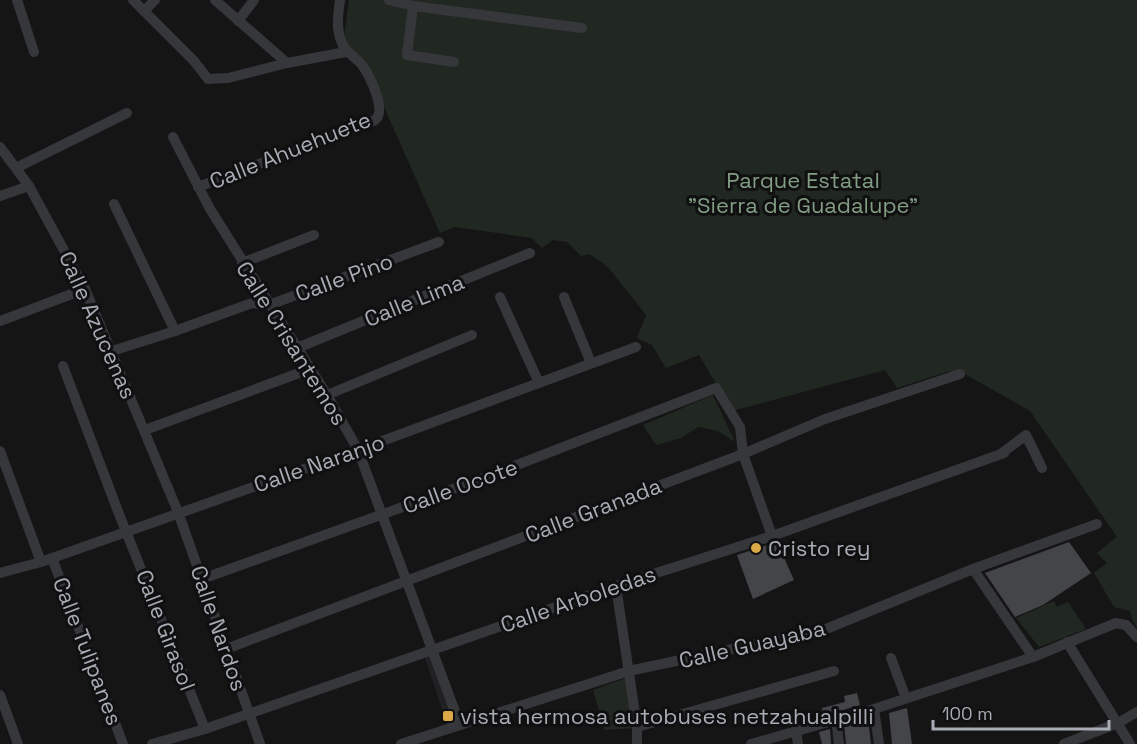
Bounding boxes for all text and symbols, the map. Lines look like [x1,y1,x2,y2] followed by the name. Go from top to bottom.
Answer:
[205,105,375,195] street label: Calle Ahuehuete
[688,166,918,219] park label: Parque Estatal "Sierra de Guadalupe"
[291,246,397,308] street label: Calle Pino
[53,247,143,403] street label: Calle Azucenas
[230,256,354,430] street label: Calle Crisantemos
[360,267,468,333] street label: Calle Lima
[250,428,388,498] street label: Calle Naranjo
[399,452,521,520] street label: Calle Ocote
[521,471,666,549] street label: Calle Granada
[768,534,871,562] place label: Cristo rey
[749,541,763,555] marker: Cristo rey
[497,559,659,639] street label: Calle Arboledas
[184,562,254,694] street label: Calle Nardos
[130,566,202,694] street label: Calle Girasol
[47,573,129,729] street label: Calle Tulipanes
[676,613,828,674] street label: Calle Guayaba
[933,693,1108,731] scale bar
[460,702,874,730] place label: vista hermosa autobuses netzahualpilli
[942,702,993,725] text: 100 m
[441,709,455,723] marker: vista hermosa autobuses netzahualpilli

